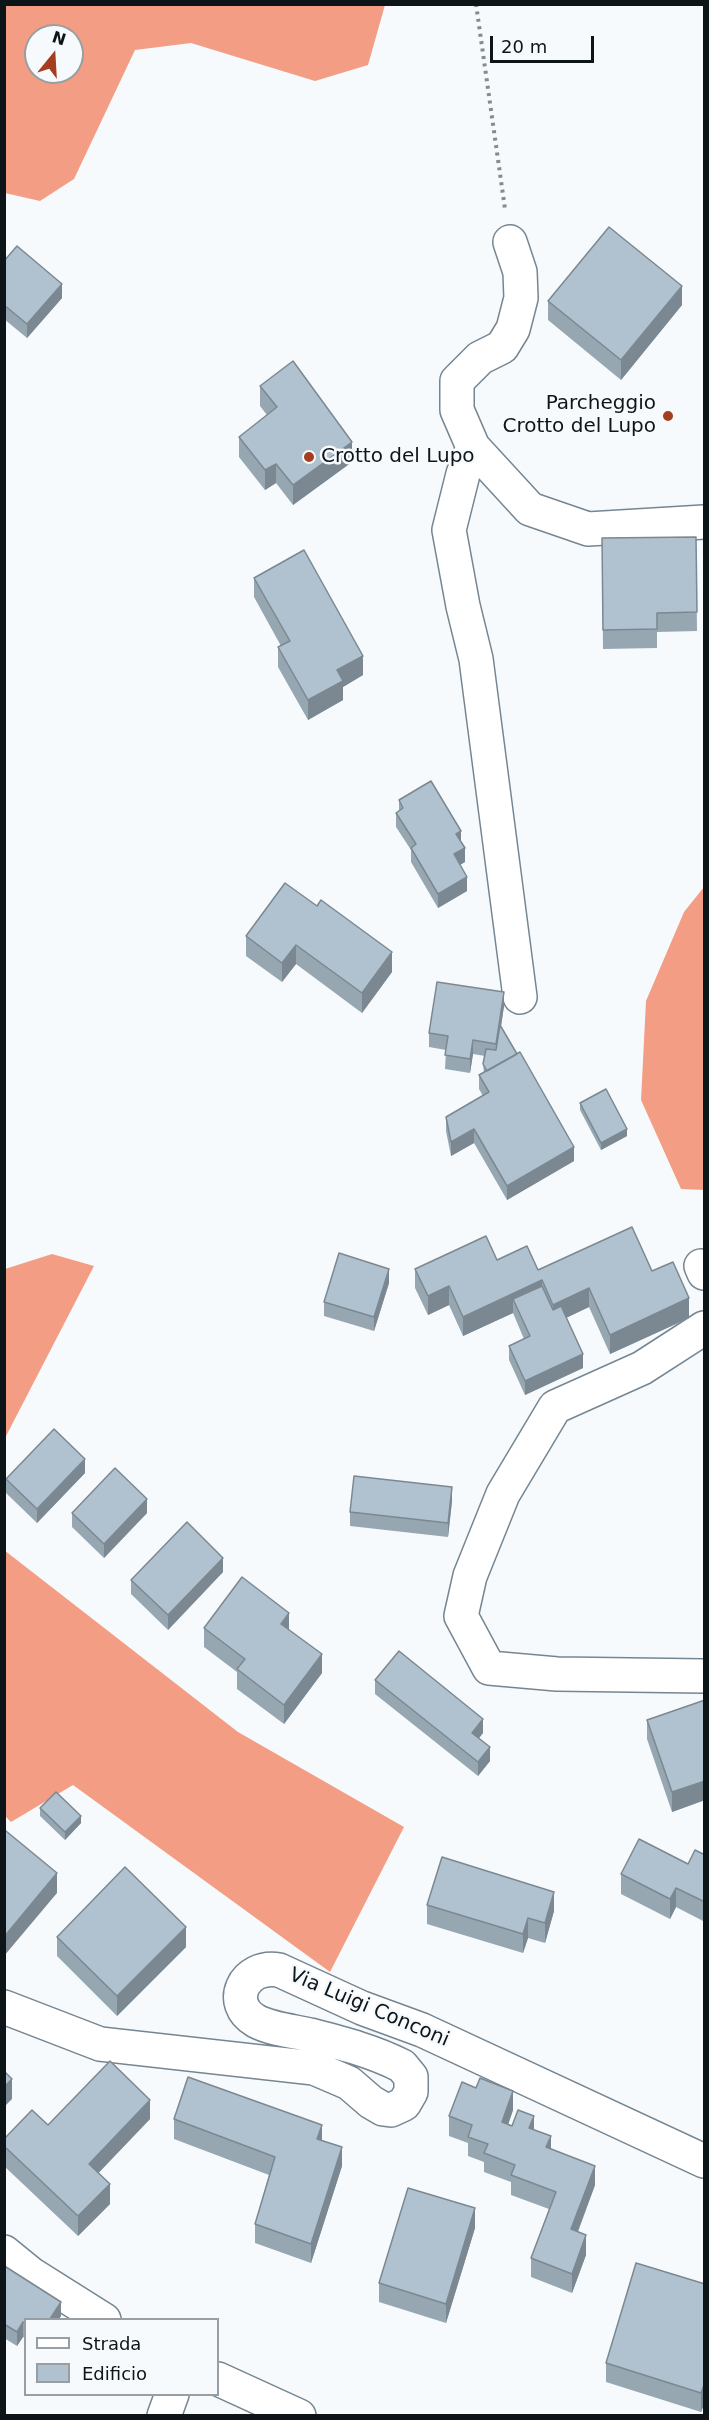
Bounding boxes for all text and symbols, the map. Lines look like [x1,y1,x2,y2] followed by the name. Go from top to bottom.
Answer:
[24,24,84,84] north arrow
[493,24,596,62] scale bar
[50,27,68,49] text: N
[501,36,547,57] text: 20 m
[502,392,656,439] place label: Parcheggio Crotto del Lupo
[661,409,675,423] marker: Parcheggio Crotto del Lupo
[321,445,475,469] place label: Crotto del Lupo
[302,450,316,464] marker: Crotto del Lupo
[285,1963,453,2053] street label: Via Luigi Conconi
[24,2318,219,2396] legend
[82,2333,141,2354] text: Strada
[82,2363,147,2384] text: Edificio

